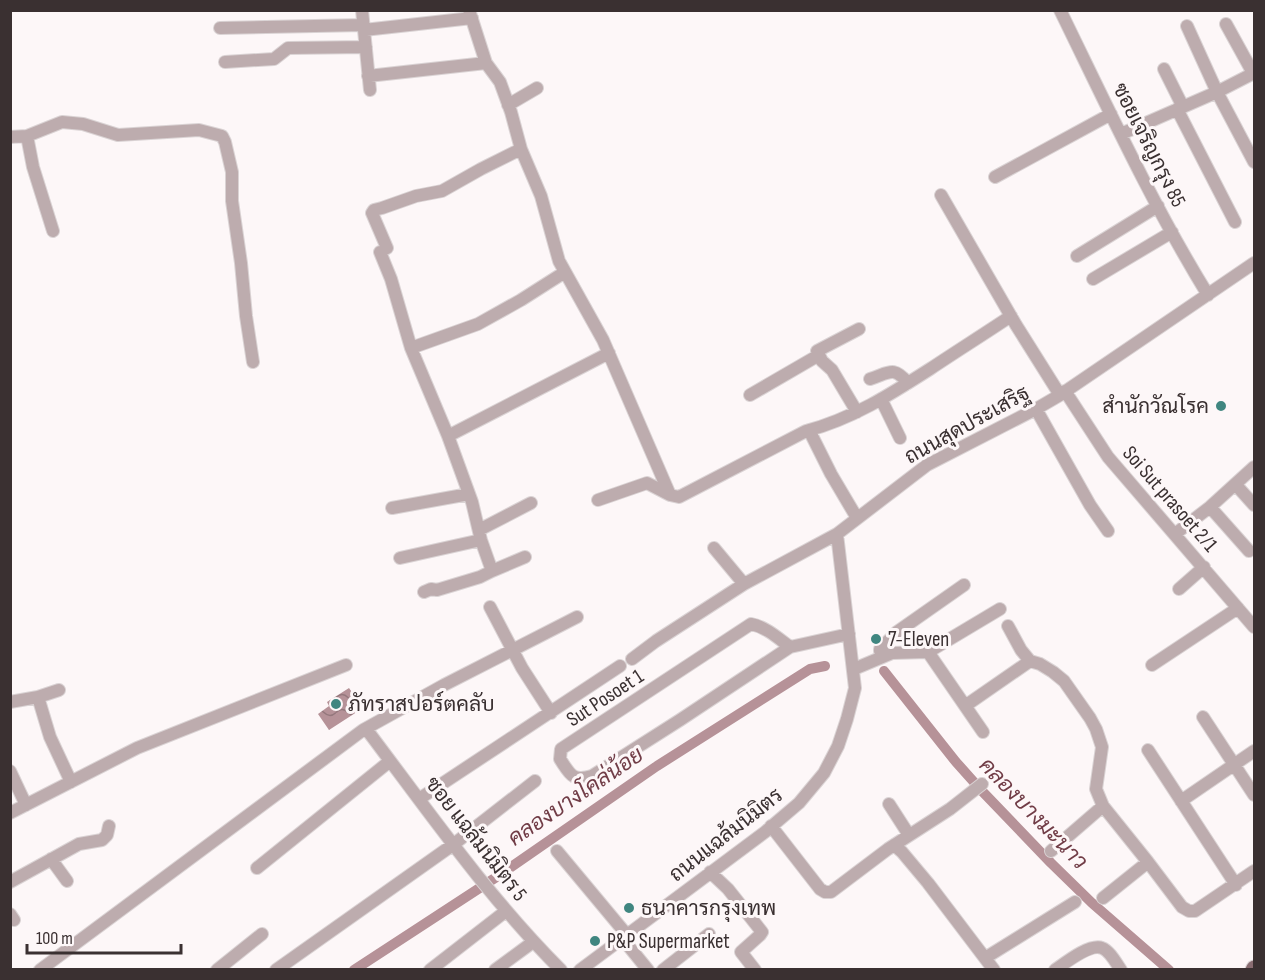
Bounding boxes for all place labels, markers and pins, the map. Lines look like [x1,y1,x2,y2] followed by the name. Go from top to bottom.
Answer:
[1102,393,1209,419] place label: สำนักวัณโรค
[1214,399,1228,413] marker: สำนักวัณโรค
[888,627,949,652] place label: 7-Eleven
[869,632,883,646] marker: 7-Eleven
[348,690,495,717] place label: ภัทราสปอร์ตคลับ
[329,697,343,711] marker: ภัทราสปอร์ตคลับ
[641,896,776,922] place label: ธนาคารกรุงเทพ
[622,901,636,915] marker: ธนาคารกรุงเทพ
[607,929,730,954] place label: P&P Supermarket
[588,934,602,948] marker: P&P Supermarket

